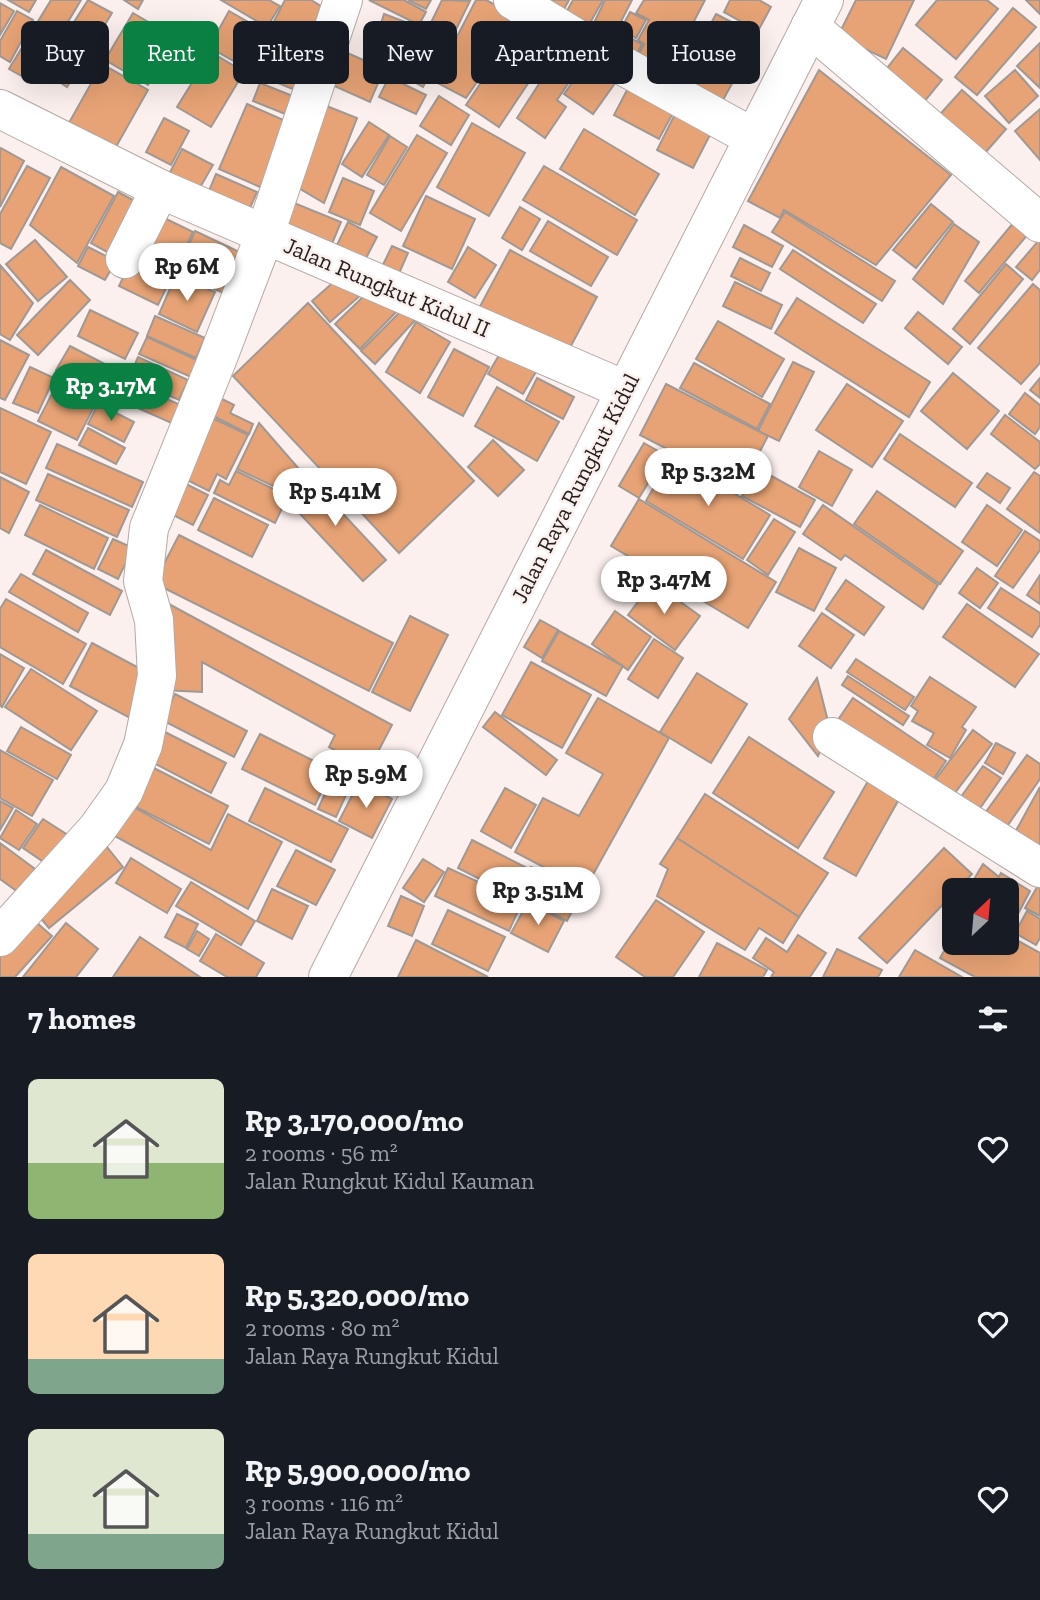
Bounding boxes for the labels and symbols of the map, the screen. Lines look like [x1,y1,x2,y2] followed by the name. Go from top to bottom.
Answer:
[280,231,494,343] street label: Jalan Rungkut Kidul II
[138,244,236,303] pin: Rp 6M
[39,364,183,423] pin: Rp 3.17M
[505,369,645,607] street label: Jalan Raya Rungkut Kidul
[636,448,780,508] pin: Rp 5.32M
[263,468,407,528] pin: Rp 5.41M
[592,556,736,616] pin: Rp 3.47M
[301,750,431,810] pin: Rp 5.9M
[466,867,610,927] pin: Rp 3.51M
[942,878,1018,956] north arrow

